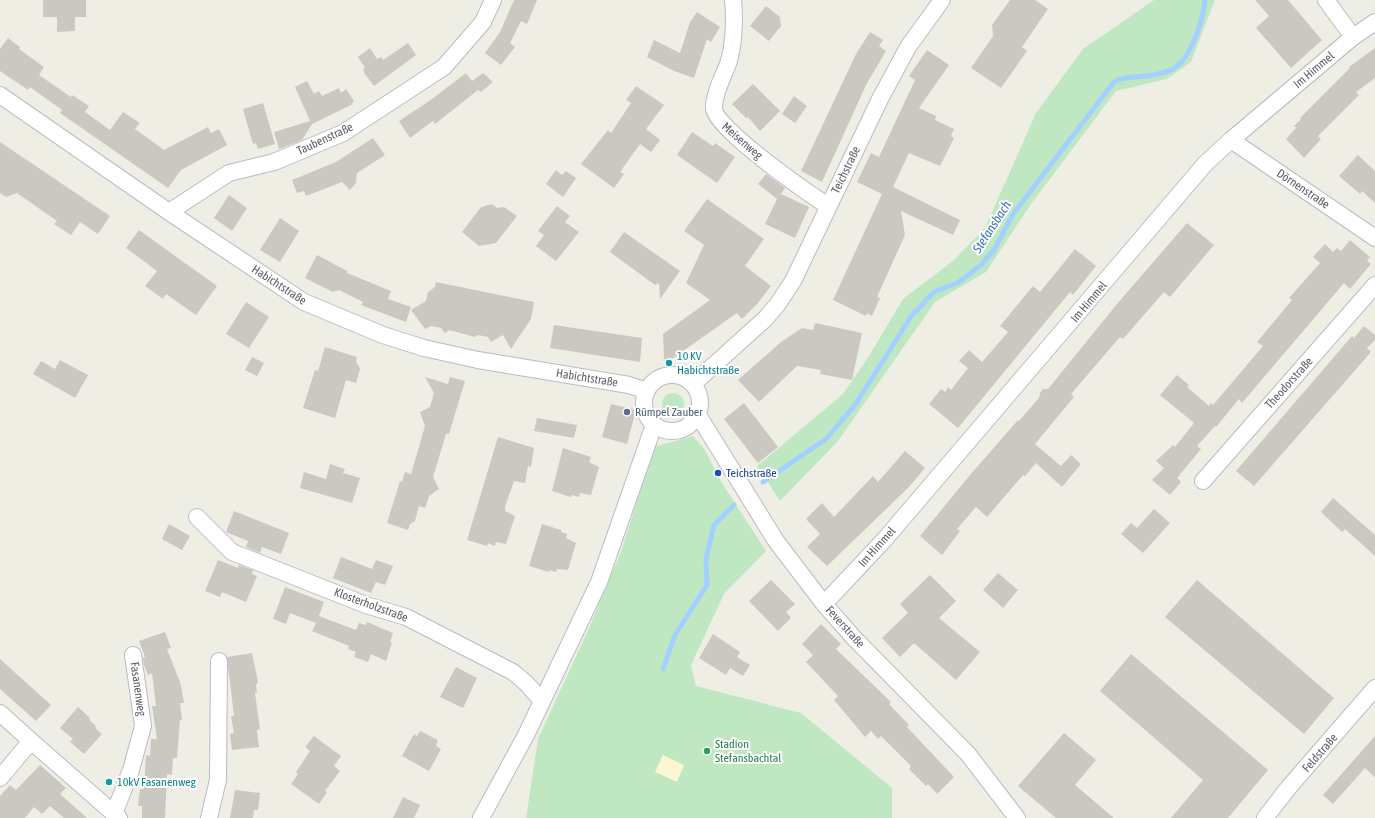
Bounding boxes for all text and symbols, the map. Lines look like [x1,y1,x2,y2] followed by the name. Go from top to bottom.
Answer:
[1291,49,1337,91] street label: Im Himmel
[719,119,765,163] street label: Meisenweg
[295,120,355,158] street label: Taubenstraße
[828,144,864,196] street label: Teichstraße
[1274,166,1332,212] street label: Dörnenstraße
[969,198,1015,256] water label: Stefansbach
[249,262,309,308] street label: Habichtstraße
[1068,279,1110,325] street label: Im Himmel
[677,349,739,377] place label: 10 KV Habichtstraße
[1262,354,1316,412] street label: Theodorstraße
[664,358,674,368] marker: 10 KV Habichtstraße
[555,366,619,390] street label: Habichtstraße
[635,405,703,419] place label: Rümpel Zauber
[622,407,632,417] marker: Rümpel Zauber
[726,466,777,480] place label: Teichstraße
[713,468,723,478] marker: Teichstraße
[855,524,899,570] street label: Im Himmel
[332,585,410,625] street label: Klosterholzstraße
[822,603,868,651] street label: Feverstraße
[127,661,149,717] street label: Fasanenweg
[1299,731,1341,775] street label: Feldstraße
[715,737,782,765] place label: Stadion Stefansbachtal
[702,746,712,756] marker: Stadion Stefansbachtal
[117,775,196,789] place label: 10kV Fasanenweg
[104,777,114,787] marker: 10kV Fasanenweg

